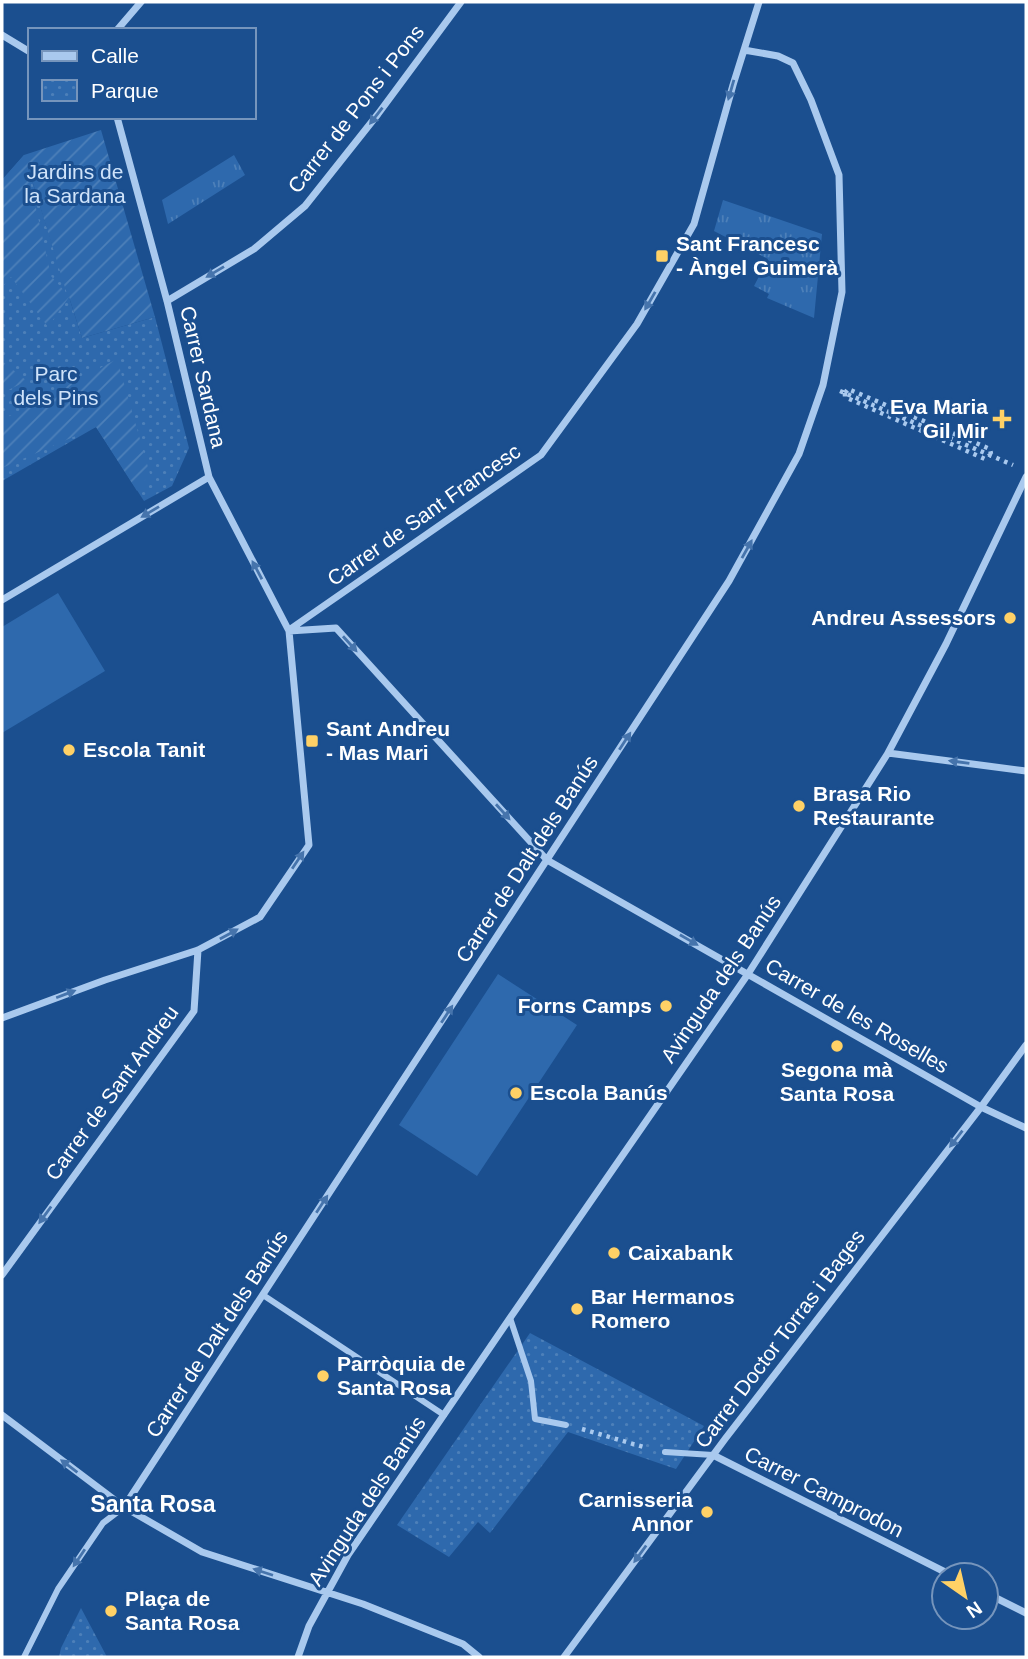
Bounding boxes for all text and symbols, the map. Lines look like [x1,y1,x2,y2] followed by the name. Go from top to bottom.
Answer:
[283,20,428,197] street label: Carrer de Pons i Pons
[28,28,256,119] legend
[91,44,139,67] text: Calle
[91,79,159,102] text: Parque
[726,80,736,101] one-way arrow
[370,107,384,125] one-way arrow
[24,160,126,207] park label: Jardins de la Sardana
[676,232,839,279] place label: Sant Francesc - Àngel Guimerà
[654,248,670,264] marker: Sant Francesc - Àngel Guimerà
[205,266,224,279] one-way arrow
[644,292,656,311] one-way arrow
[176,304,231,450] street label: Carrer Sardana
[13,362,99,409] park label: Parc dels Pins
[890,395,988,442] place label: Eva Maria Gil Mir
[994,411,1010,427] marker: Eva Maria Gil Mir
[323,439,524,590] street label: Carrer de Sant Francesc
[141,506,160,518] one-way arrow
[741,539,753,559] one-way arrow
[252,560,263,580] one-way arrow
[811,606,996,629] place label: Andreu Assessors
[1002,610,1018,626] marker: Andreu Assessors
[342,635,358,653] one-way arrow
[326,717,450,764] place label: Sant Andreu - Mas Mari
[618,731,631,751] one-way arrow
[304,733,320,749] marker: Sant Andreu - Mas Mari
[83,738,205,761] place label: Escola Tanit
[61,742,77,758] marker: Escola Tanit
[451,751,602,966] street label: Carrer de Dalt dels Banús
[947,757,969,768] one-way arrow
[813,782,934,829] place label: Brasa Rio Restaurante
[791,798,807,814] marker: Brasa Rio Restaurante
[495,803,511,820] one-way arrow
[291,851,305,869] one-way arrow
[656,891,785,1067] street label: Avinguda dels Banús
[220,928,239,940] one-way arrow
[679,934,698,946] one-way arrow
[762,954,953,1077] street label: Carrer de les Roselles
[55,989,76,1000] one-way arrow
[518,994,652,1017] place label: Forns Camps
[658,998,674,1014] marker: Forns Camps
[41,1001,183,1184] street label: Carrer de Sant Andreu
[440,1004,453,1023] one-way arrow
[829,1038,845,1054] marker: Segona mà Santa Rosa
[780,1058,895,1105] place label: Segona mà Santa Rosa
[530,1081,668,1104] place label: Escola Banús
[508,1085,524,1101] marker: Escola Banús
[949,1130,963,1148] one-way arrow
[316,1194,329,1214] one-way arrow
[39,1206,53,1224] one-way arrow
[690,1225,869,1452] street label: Carrer Doctor Torras i Bages
[141,1226,292,1441] street label: Carrer de Dalt dels Banús
[628,1241,733,1264] place label: Caixabank
[606,1245,622,1261] marker: Caixabank
[591,1285,735,1332] place label: Bar Hermanos Romero
[569,1301,585,1317] marker: Bar Hermanos Romero
[337,1352,465,1399] place label: Parròquia de Santa Rosa
[315,1368,331,1384] marker: Parròquia de Santa Rosa
[303,1412,430,1590] street label: Avinguda dels Banús
[741,1442,907,1542] street label: Carrer Camprodon
[60,1459,78,1473] one-way arrow
[579,1488,693,1535] place label: Carnisseria Annor
[90,1491,216,1517] district label: Santa Rosa
[699,1504,715,1520] marker: Carnisseria Annor
[634,1545,648,1563] one-way arrow
[72,1549,86,1567] one-way arrow
[930,1561,1000,1631] north arrow
[252,1566,273,1577] one-way arrow
[125,1587,240,1634] place label: Plaça de Santa Rosa
[963,1597,986,1622] text: N
[103,1603,119,1619] marker: Plaça de Santa Rosa

